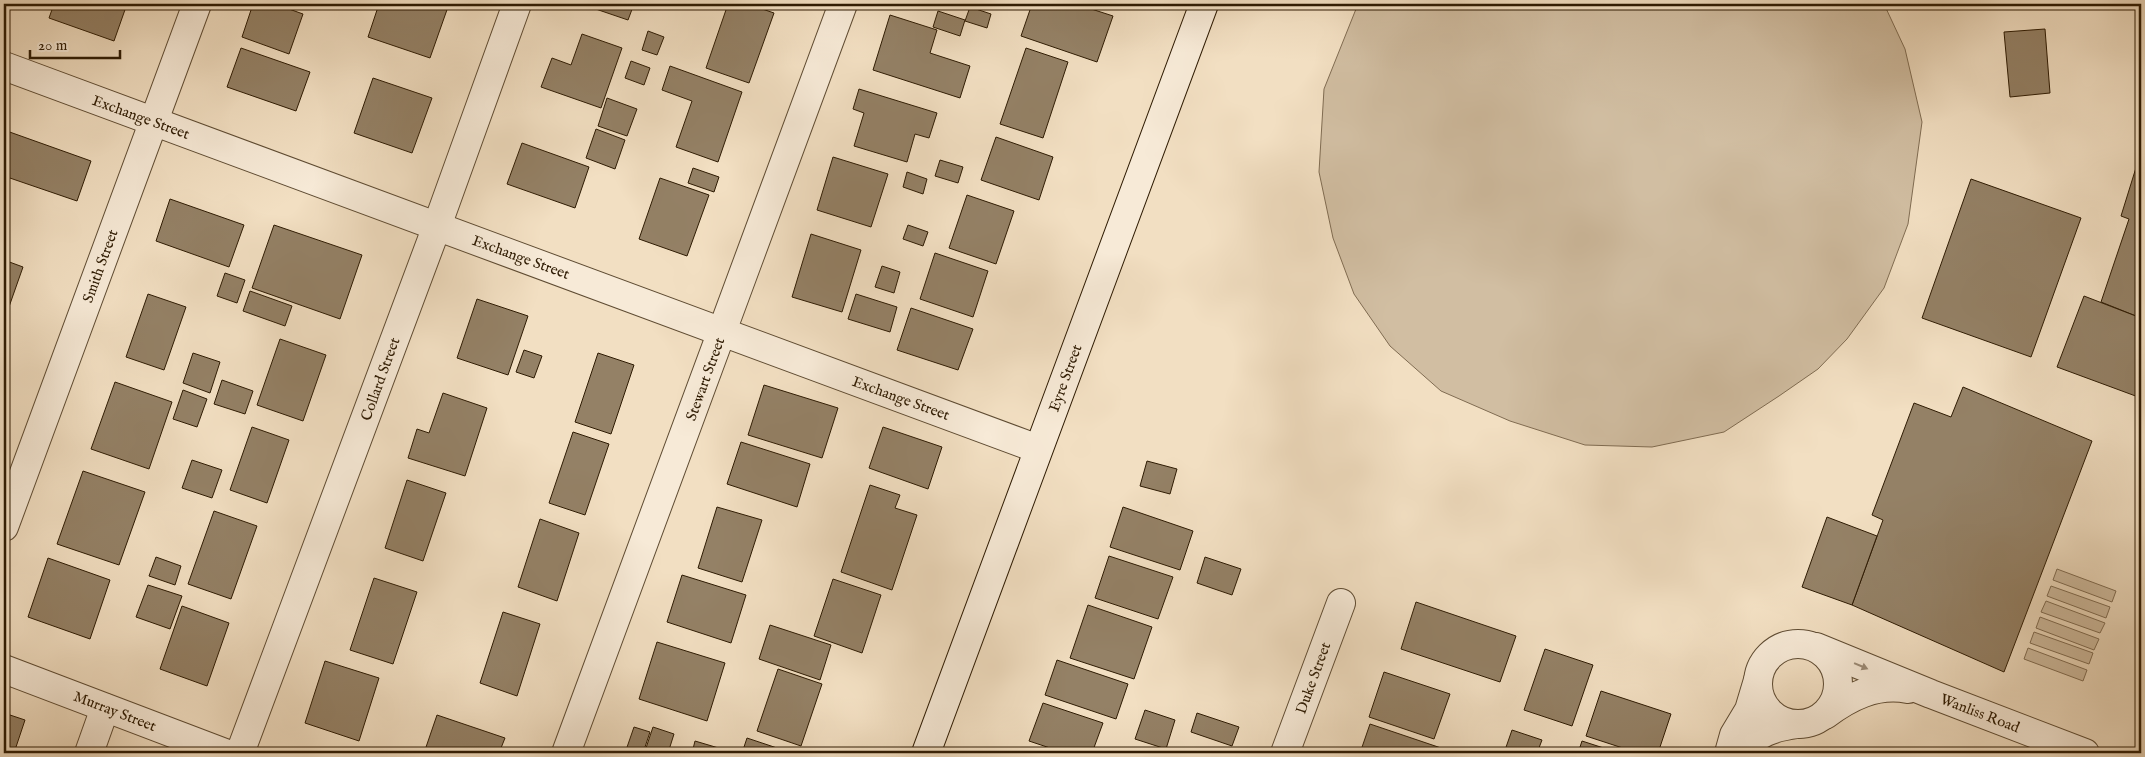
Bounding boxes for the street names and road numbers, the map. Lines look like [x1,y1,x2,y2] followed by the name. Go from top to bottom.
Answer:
[90,91,192,144] street label: Exchange Street
[78,227,123,306] street label: Smith Street
[470,231,572,284] street label: Exchange Street
[357,335,404,424] street label: Collard Street
[682,335,729,423] street label: Stewart Street
[1044,342,1086,415] street label: Eyre Street
[850,372,952,425] street label: Exchange Street
[1292,640,1335,717] street label: Duke Street
[71,687,159,736] street label: Murray Street
[1937,690,2023,738] street label: Wanliss Road

